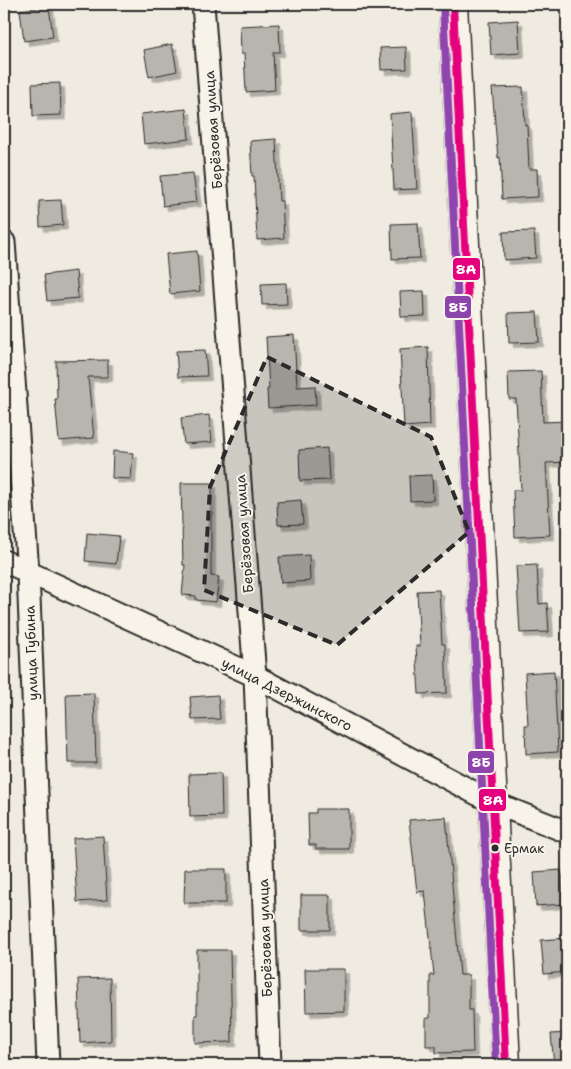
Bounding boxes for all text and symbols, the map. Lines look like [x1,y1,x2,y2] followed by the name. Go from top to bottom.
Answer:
[200,70,226,190] street label: Берёзовая улица
[452,257,481,281] line badge: 8А
[456,260,477,278] text: 8А
[444,295,472,319] line badge: 8Б
[448,298,468,316] text: 8Б
[231,474,257,594] street label: Берёзовая улица
[20,605,42,701] street label: улица Губина
[219,653,355,735] street label: улица Дзержинского
[467,750,495,774] line badge: 8Б
[471,753,491,771] text: 8Б
[478,788,507,812] line badge: 8А
[483,791,504,809] text: 8А
[504,840,544,857] place label: Ермак
[490,843,500,853] marker: Ермак
[254,878,276,998] street label: Берёзовая улица

